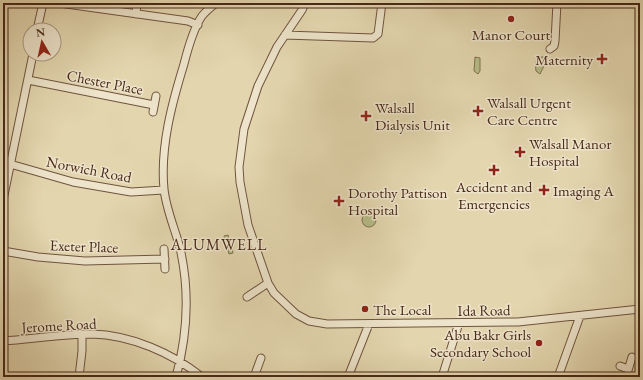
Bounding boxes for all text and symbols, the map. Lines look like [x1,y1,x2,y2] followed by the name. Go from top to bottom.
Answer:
[506,14,516,24] marker: Manor Court
[22,22,62,62] north arrow
[35,24,46,40] text: N
[472,25,550,44] place label: Manor Court
[535,50,593,69] place label: Maternity
[596,53,608,65] marker: Maternity
[65,65,145,99] street label: Chester Place
[487,93,571,129] place label: Walsall Urgent Care Centre
[375,98,450,134] place label: Walsall Dialysis Unit
[472,105,484,117] marker: Walsall Urgent Care Centre
[360,110,372,122] marker: Walsall Dialysis Unit
[529,134,611,170] place label: Walsall Manor Hospital
[514,146,526,158] marker: Walsall Manor Hospital
[45,151,134,187] street label: Norwich Road
[488,164,500,176] marker: Accident and Emergencies
[455,177,533,213] place label: Accident and Emergencies
[553,181,614,200] place label: Imaging A
[348,183,447,219] place label: Dorothy Pattison Hospital
[538,184,550,196] marker: Imaging A
[333,195,345,207] marker: Dorothy Pattison Hospital
[169,234,268,255] district label: ALUMWELL
[49,235,119,257] street label: Exeter Place
[373,300,432,319] place label: The Local
[457,300,511,320] street label: Ida Road
[360,304,370,314] marker: The Local
[19,314,97,337] street label: Jerome Road
[430,325,531,361] place label: Abu Bakr Girls Secondary School
[534,338,544,348] marker: Abu Bakr Girls Secondary School

